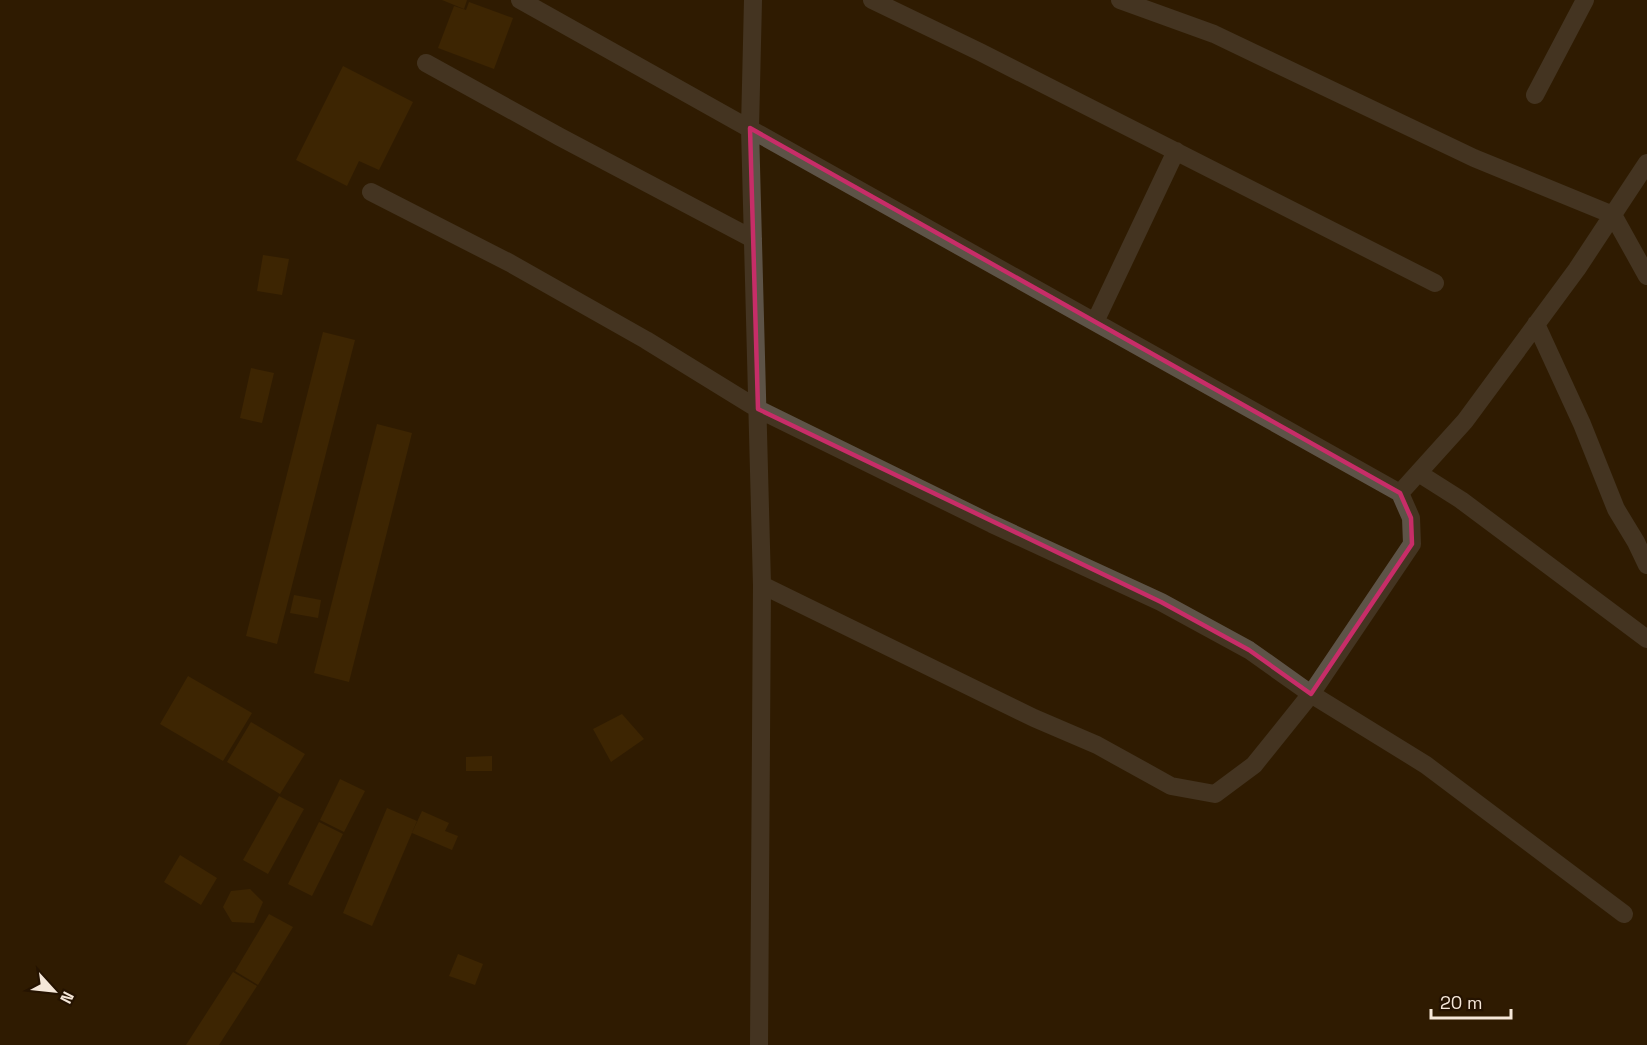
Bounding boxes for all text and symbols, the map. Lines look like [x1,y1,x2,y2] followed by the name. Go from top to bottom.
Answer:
[24,961,84,1021] north arrow
[1431,982,1510,1020] scale bar
[55,988,79,1007] text: N
[1440,991,1483,1014] text: 20 m

